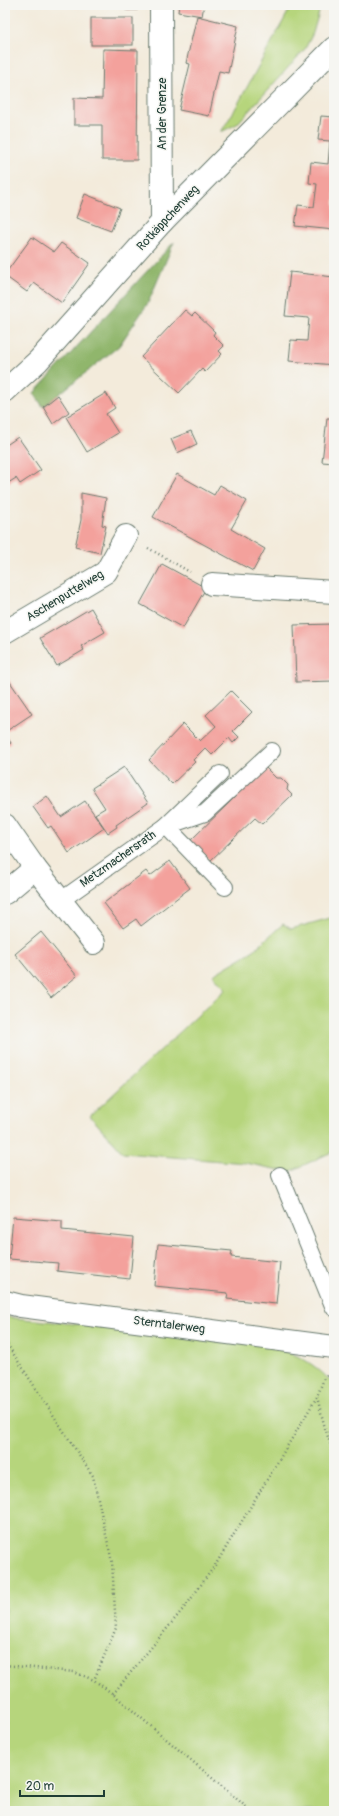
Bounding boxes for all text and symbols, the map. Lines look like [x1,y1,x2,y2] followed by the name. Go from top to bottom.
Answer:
[155,78,170,150] street label: An der Grenze
[134,182,202,254] street label: Rotkäppchenweg
[24,567,106,625] street label: Aschenputtelweg
[77,827,159,891] street label: Metzmachersrath
[132,1313,206,1337] street label: Sterntalerweg
[20,1772,104,1798] scale bar
[26,1779,55,1794] text: 20 m

